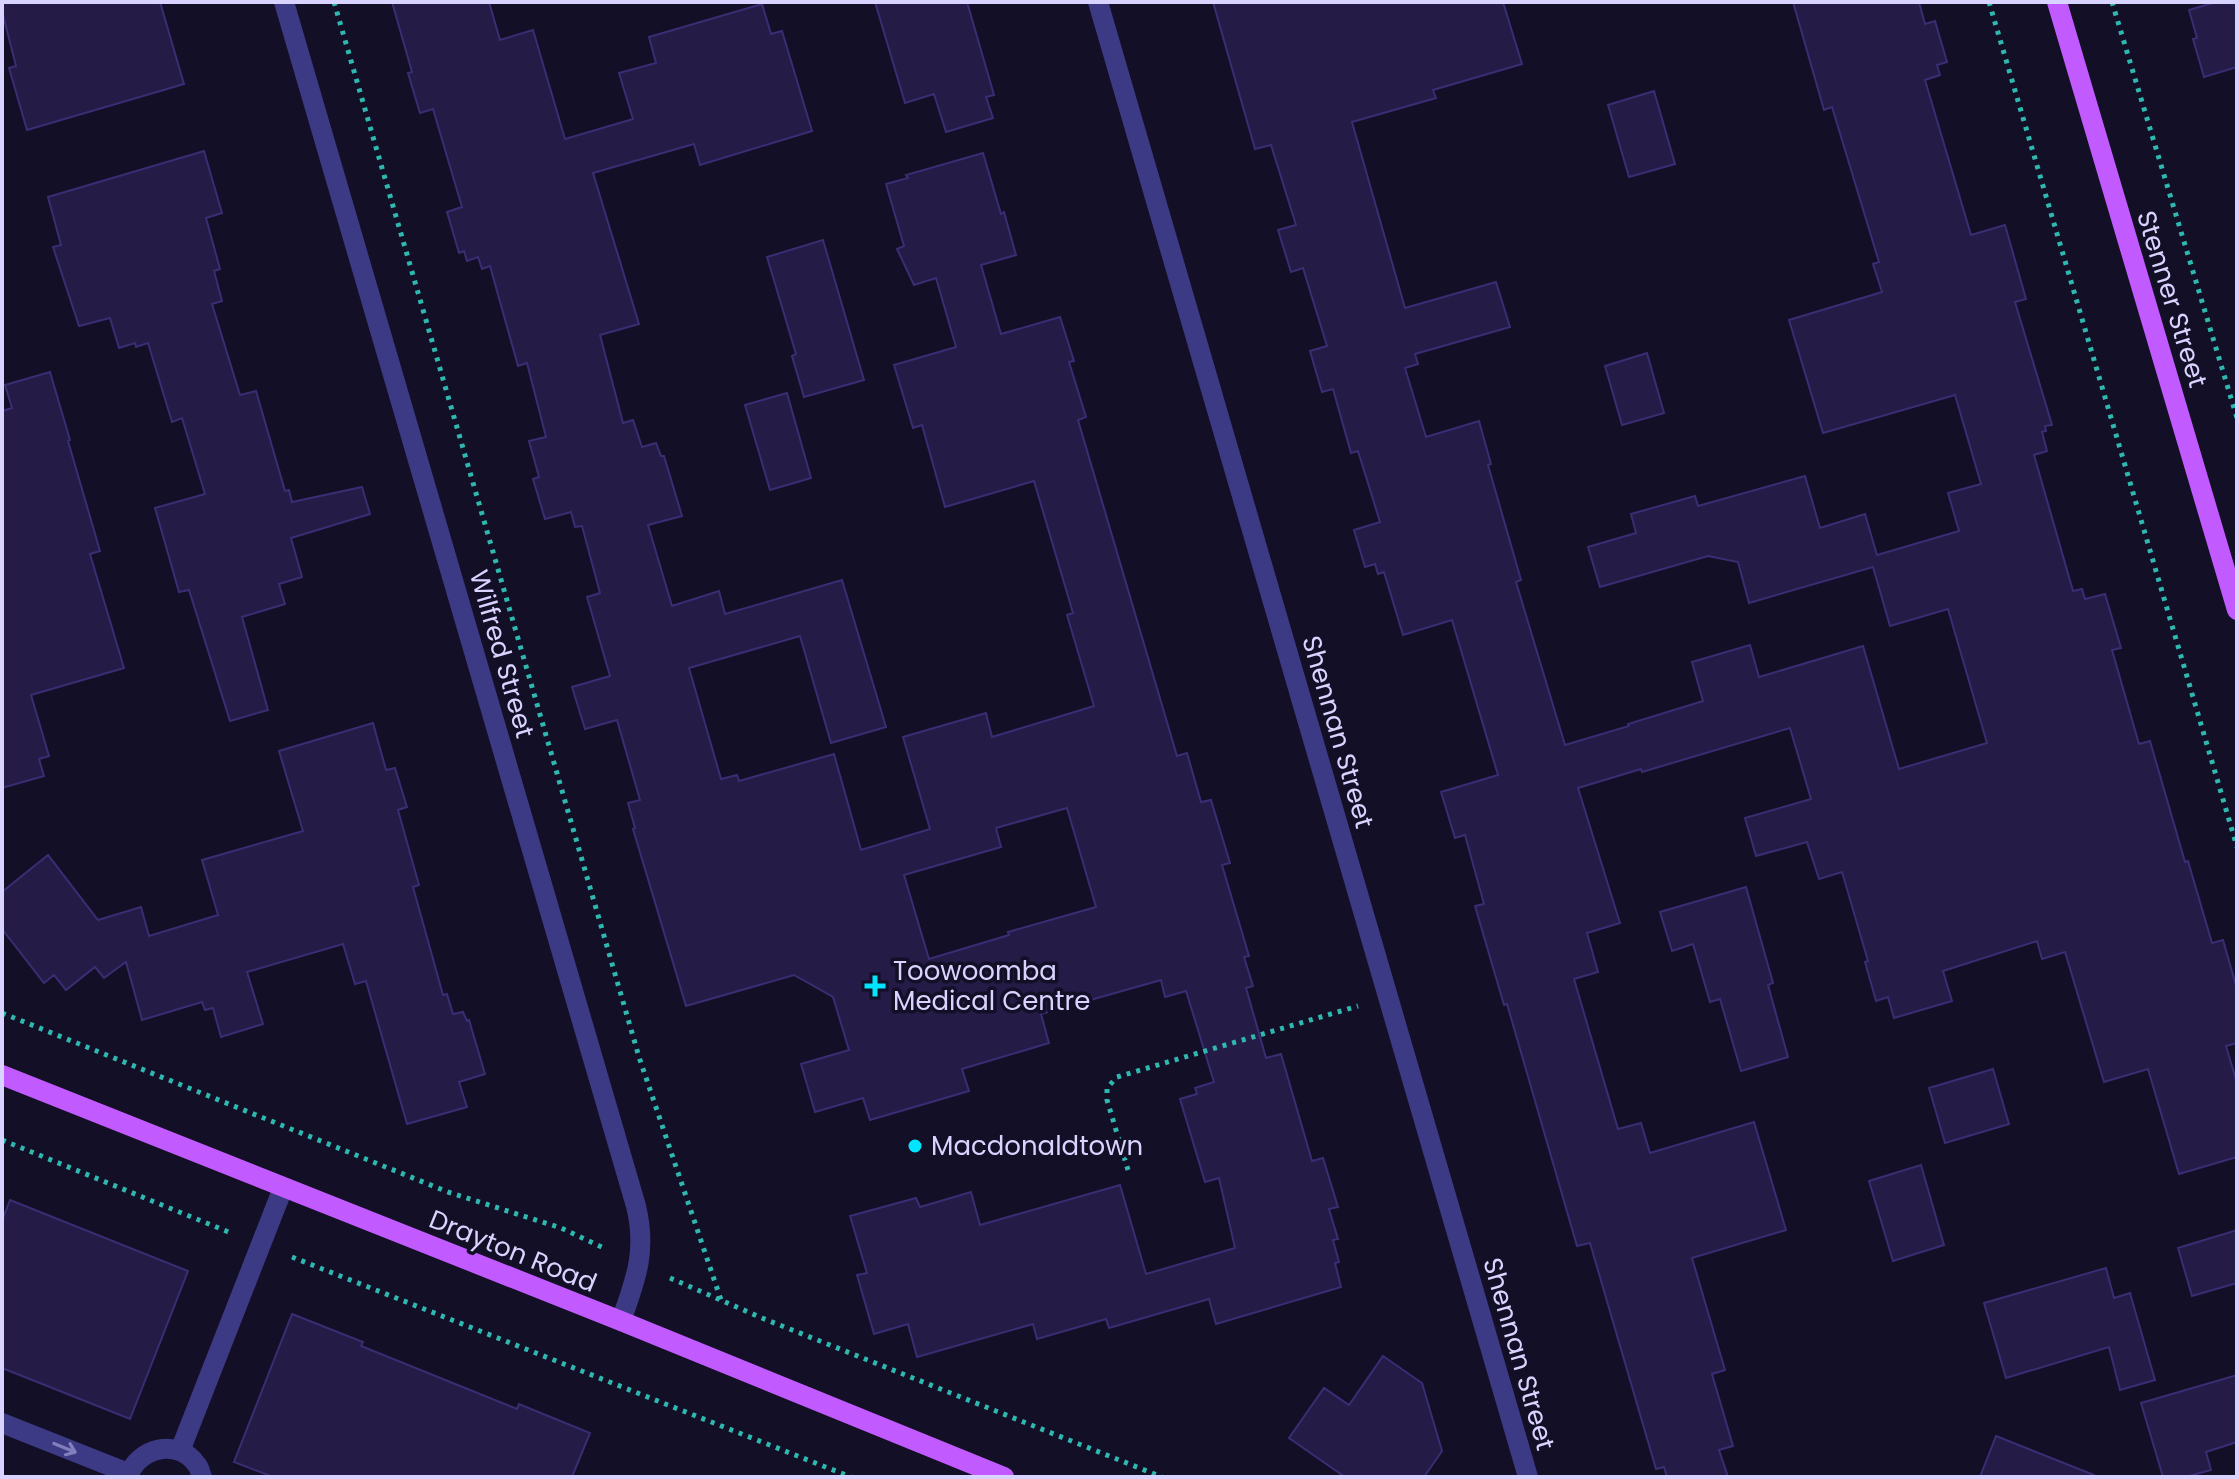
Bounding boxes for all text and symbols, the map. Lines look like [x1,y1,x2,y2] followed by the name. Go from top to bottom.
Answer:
[2128,206,2216,392] street label: Stenner Street
[461,566,543,742] street label: Wilfred Street
[1293,632,1383,832] street label: Shennan Street
[893,953,1090,1019] place label: Toowoomba Medical Centre
[864,975,886,997] marker: Toowoomba Medical Centre
[931,1128,1143,1164] place label: Macdonaldtown
[906,1137,924,1155] marker: Macdonaldtown
[424,1201,602,1301] street label: Drayton Road
[1474,1254,1564,1454] street label: Shennan Street
[52,1441,77,1456] one-way arrow

